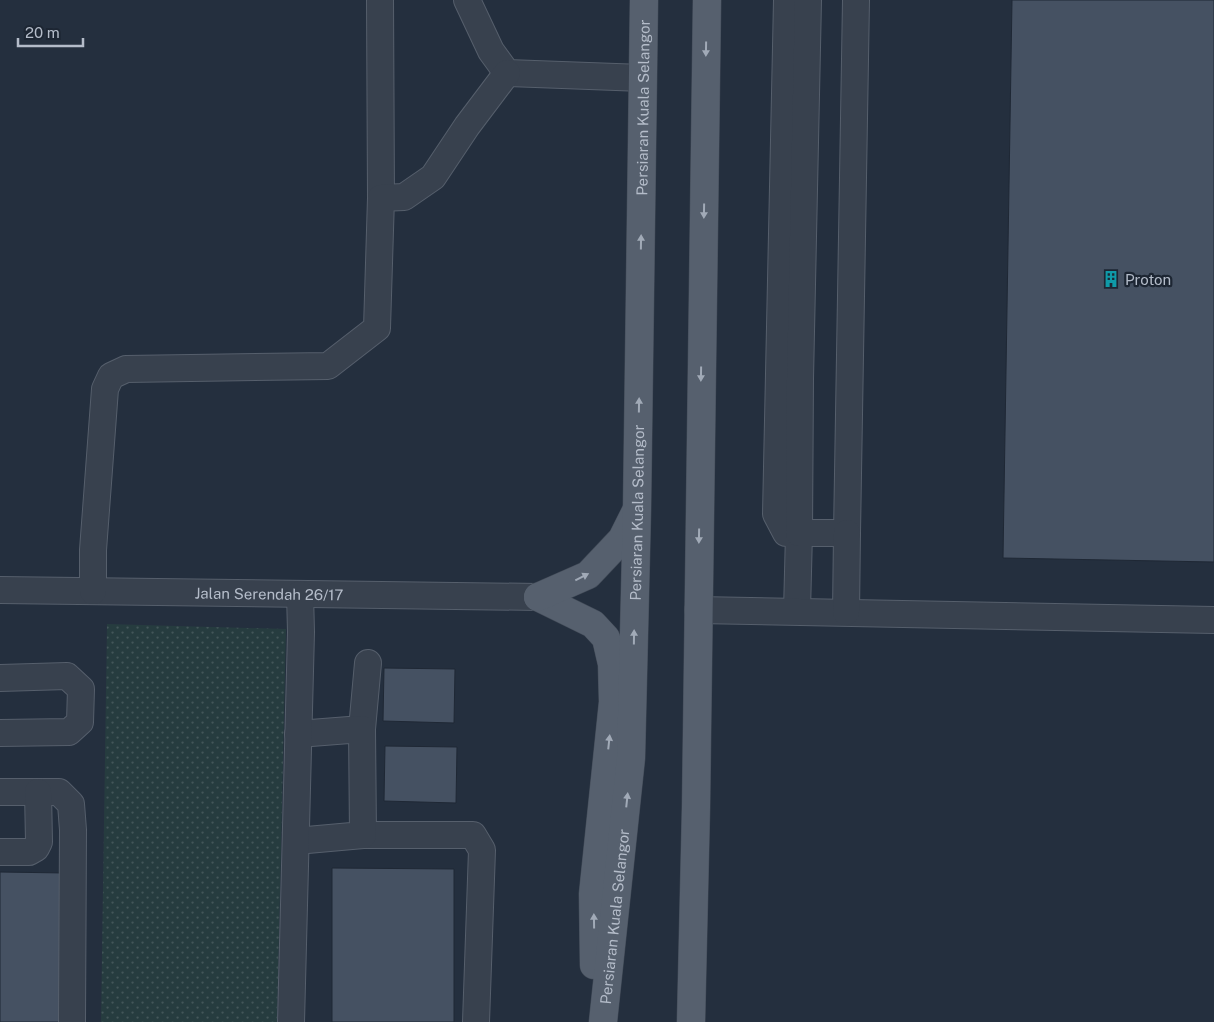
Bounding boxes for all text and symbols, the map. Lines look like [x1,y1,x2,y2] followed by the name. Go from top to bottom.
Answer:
[18,15,82,47] scale bar
[633,19,652,196] street label: Persiaran Kuala Selangor
[25,24,60,41] text: 20 m
[702,41,710,57] one-way arrow
[699,203,707,219] one-way arrow
[637,234,645,250] one-way arrow
[1101,269,1121,289] building icon: Proton
[1125,271,1171,288] place label: Proton
[697,366,705,382] one-way arrow
[635,397,643,413] one-way arrow
[626,424,647,601] street label: Persiaran Kuala Selangor
[695,528,703,544] one-way arrow
[575,573,590,581] one-way arrow
[194,584,344,603] street label: Jalan Serendah 26/17
[630,629,638,645] one-way arrow
[605,733,613,749] one-way arrow
[623,791,631,807] one-way arrow
[596,828,632,1005] street label: Persiaran Kuala Selangor
[589,913,597,929] one-way arrow

